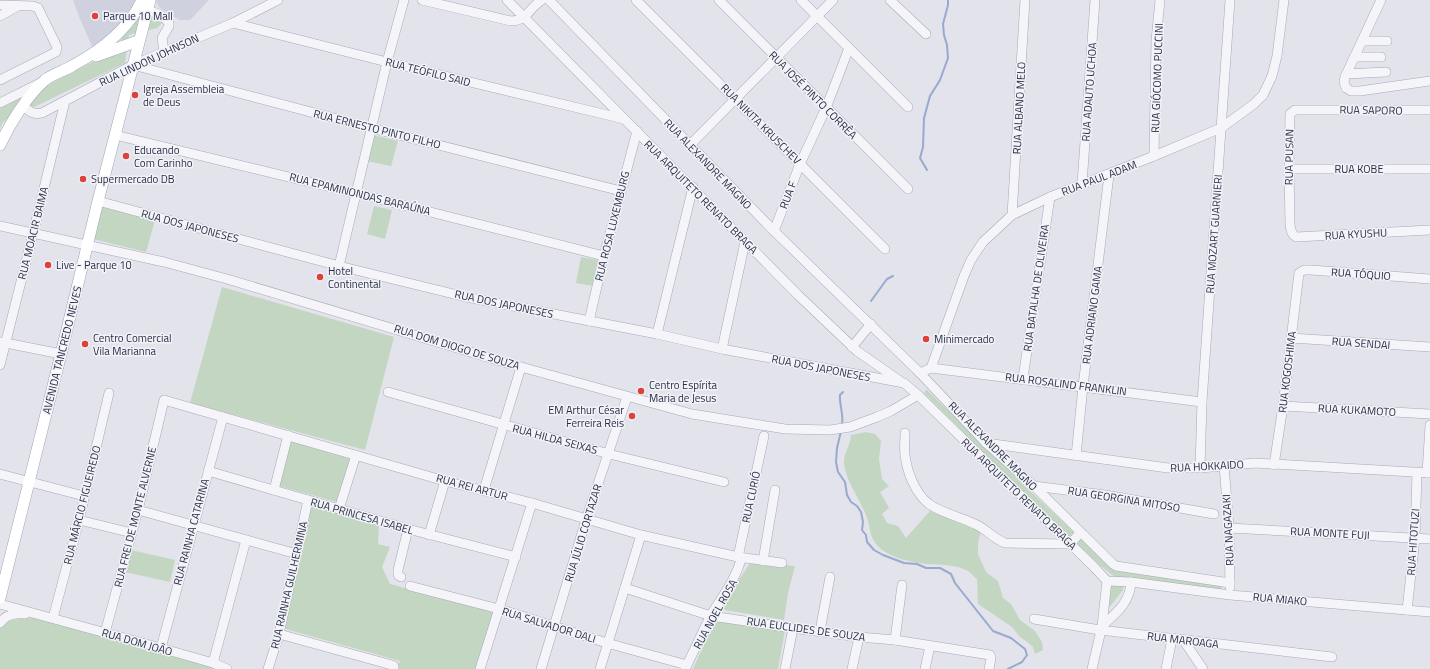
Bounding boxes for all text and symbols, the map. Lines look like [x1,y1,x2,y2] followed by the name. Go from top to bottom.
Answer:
[103,8,173,24] place label: Parque 10 Mall
[90,11,100,21] marker: Parque 10 Mall
[1147,23,1167,133] street label: RUA GIÓCOMO PUCCINI
[97,30,201,90] street label: RUA LINDON JOHNSON
[1078,42,1100,142] street label: RUA ADAUTO UCHOA
[765,47,861,143] street label: RUA JOSÉ PINTO CORRÊA
[384,54,472,90] street label: RUA TEÓFILO SAID
[1009,61,1029,155] street label: RUA ALBANO MELO
[717,80,805,168] street label: RUA NIKITA KRUSCHEV
[143,81,225,110] place label: Igreja Assembleia de Deus
[130,90,140,100] marker: Igreja Assembleia de Deus
[1339,101,1403,119] street label: RUA SAPORO
[312,105,442,153] street label: RUA ERNESTO PINTO FILHO
[660,115,756,213] street label: RUA ALEXANDRE MAGNO
[1281,129,1297,185] street label: RUA PUSAN
[641,137,762,258] street label: RUA ARQUITETO RENATO BRAGA
[134,142,193,171] place label: Educando Com Carinho
[121,151,131,161] marker: Educando Com Carinho
[1059,156,1139,200] street label: RUA PAUL ADAM
[1335,161,1383,177] street label: RUA KOBE
[288,169,433,219] street label: RUA EPAMINONDAS BARAÚNA
[591,169,633,283] street label: RUA ROSA LUXEMBURG
[91,171,175,187] place label: Supermercado DB
[78,174,88,184] marker: Supermercado DB
[1202,174,1226,294] street label: RUA MOZART GUARNIERI
[775,179,801,211] street label: RUA F
[14,184,52,281] street label: RUA MOACIR BAIMA
[139,205,241,247] street label: RUA DOS JAPONESES
[1019,223,1053,353] street label: RUA BATALHA DE OLIVEIRA
[1324,224,1388,244] street label: RUA KYUSHU
[56,257,132,273] place label: Live - Parque 10
[43,260,53,270] marker: Live - Parque 10
[328,263,381,292] place label: Hotel Continental
[1331,264,1391,284] street label: RUA TÓQUIO
[1078,265,1106,365] street label: RUA ADRIANO GAMA
[315,272,325,282] marker: Hotel Continental
[38,284,86,416] street label: AVENIDA TANCREDO NEVES
[453,286,555,322] street label: RUA DOS JAPONESES
[392,320,522,374] street label: RUA DOM DIOGO DE SOUZA
[93,330,171,359] place label: Centro Comercial Vila Marianna
[1274,330,1300,414] street label: RUA KOGOSHIMA
[934,331,995,347] place label: Minimercado
[1331,333,1391,353] street label: RUA SENDAI
[921,334,931,344] marker: Minimercado
[80,339,90,349] marker: Centro Comercial Vila Marianna
[770,351,872,385] street label: RUA DOS JAPONESES
[1004,369,1128,399] street label: RUA ROSALIND FRANKLIN
[649,377,718,406] place label: Centro Espírita Maria de Jesus
[636,386,646,396] marker: Centro Espírita Maria de Jesus
[945,398,1041,494] street label: RUA ALEXANDRE MAGNO
[1318,400,1396,420] street label: RUA KUKAMOTO
[548,402,624,431] place label: EM Arthur César Ferreira Reis
[627,411,637,421] marker: EM Arthur César Ferreira Reis
[511,420,599,458] street label: RUA HILDA SEIXAS
[958,434,1081,554] street label: RUA ARQUITETO RENATO BRAGA
[59,444,105,566] street label: RUA MÁRCIO FIGUEIREDO
[110,445,160,589] street label: RUA FREI DE MONTE ALVERNE
[1170,456,1244,476] street label: RUA HOKKAIDO
[434,470,510,504] street label: RUA REI ARTUR
[738,470,764,524] street label: RUA CURIÓ
[169,476,213,587] street label: RUA RAINHA CATARINA
[561,482,606,584] street label: RUA JÚLIO CORTAZAR
[1067,482,1181,516] street label: RUA GEORGINA MITOSO
[309,494,416,539] street label: RUA PRINCESA ISABEL
[1218,494,1238,566] street label: RUA NAGAZAKI
[1403,508,1423,576] street label: RUA HITOTUZI
[267,519,312,650] street label: RUA RAINHA GUILHERMINA
[1290,523,1370,543] street label: RUA MONTE FUJI
[689,576,741,652] street label: RUA NOEL ROSA
[1252,589,1308,609] street label: RUA MIAKO
[500,603,598,647] street label: RUA SALVADOR DALI
[746,613,867,645] street label: RUA EUCLIDES DE SOUZA
[100,624,174,660] street label: RUA DOM JOÃO
[1146,628,1220,652] street label: RUA MAROAGA

